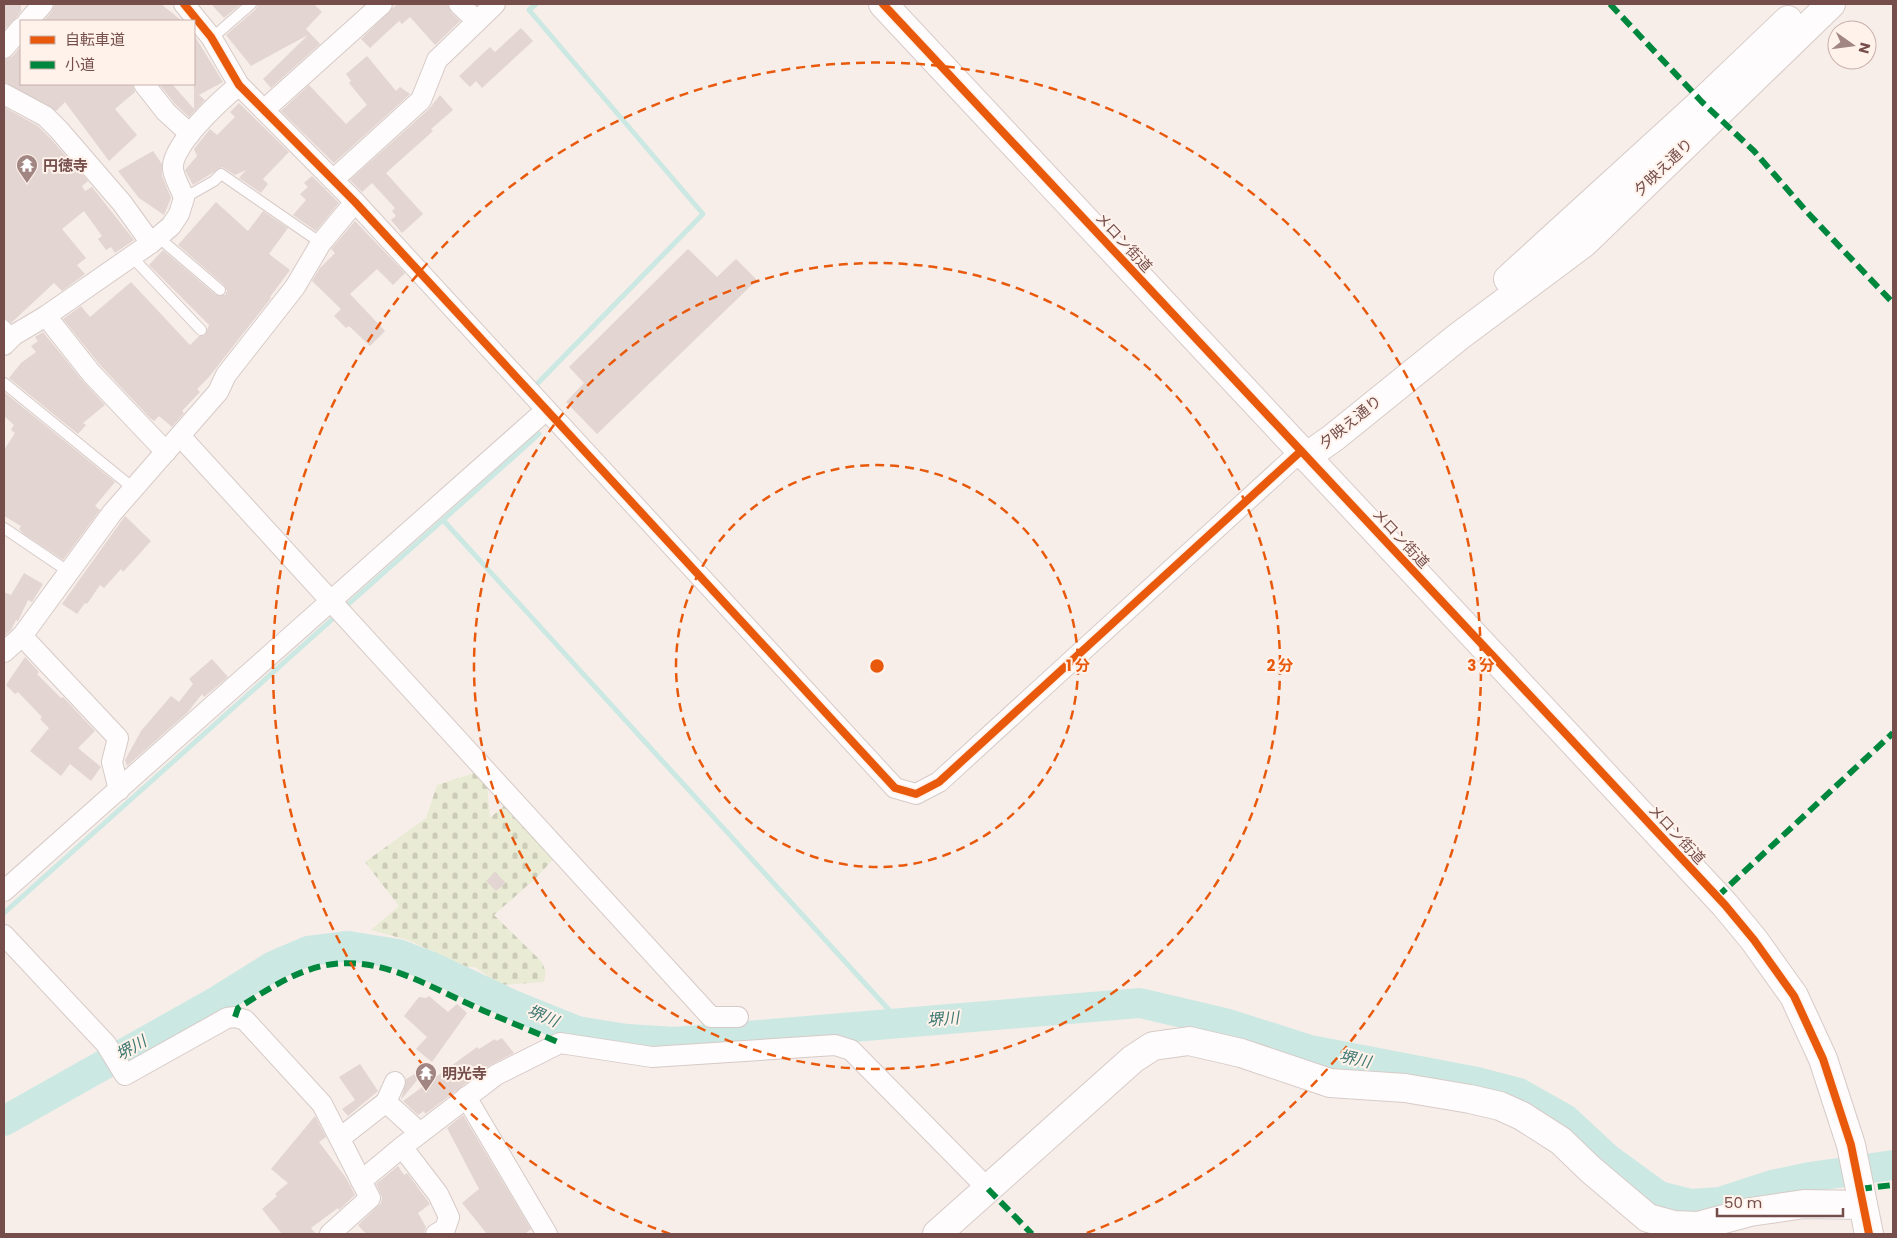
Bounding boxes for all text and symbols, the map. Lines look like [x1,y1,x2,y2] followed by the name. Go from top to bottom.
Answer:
[20,20,195,85] legend
[1827,20,1877,70] north arrow
[65,29,125,50] text: 自転車道
[1854,41,1876,56] text: N
[65,54,95,75] text: 小道
[1629,133,1697,201] street label: 夕映え通り
[15,153,39,184] temple icon: 円徳寺
[43,155,88,176] place label: 円徳寺
[1091,207,1157,277] street label: メロン街道
[1314,390,1386,454] street label: 夕映え通り
[1368,503,1434,573] street label: メロン街道
[1066,655,1090,676] text: 1 分
[1267,655,1293,676] text: 2 分
[1467,655,1495,676] text: 3 分
[868,657,886,675] centre of rings
[1644,799,1710,869] street label: メロン街道
[524,999,564,1034] water label: 堺川
[926,1006,962,1032] water label: 堺川
[111,1029,152,1066] water label: 堺川
[1337,1044,1375,1074] water label: 堺川
[414,1061,438,1092] temple icon: 明光寺
[442,1063,487,1084] place label: 明光寺
[1717,1186,1843,1218] scale bar
[1724,1192,1762,1213] text: 50 m

